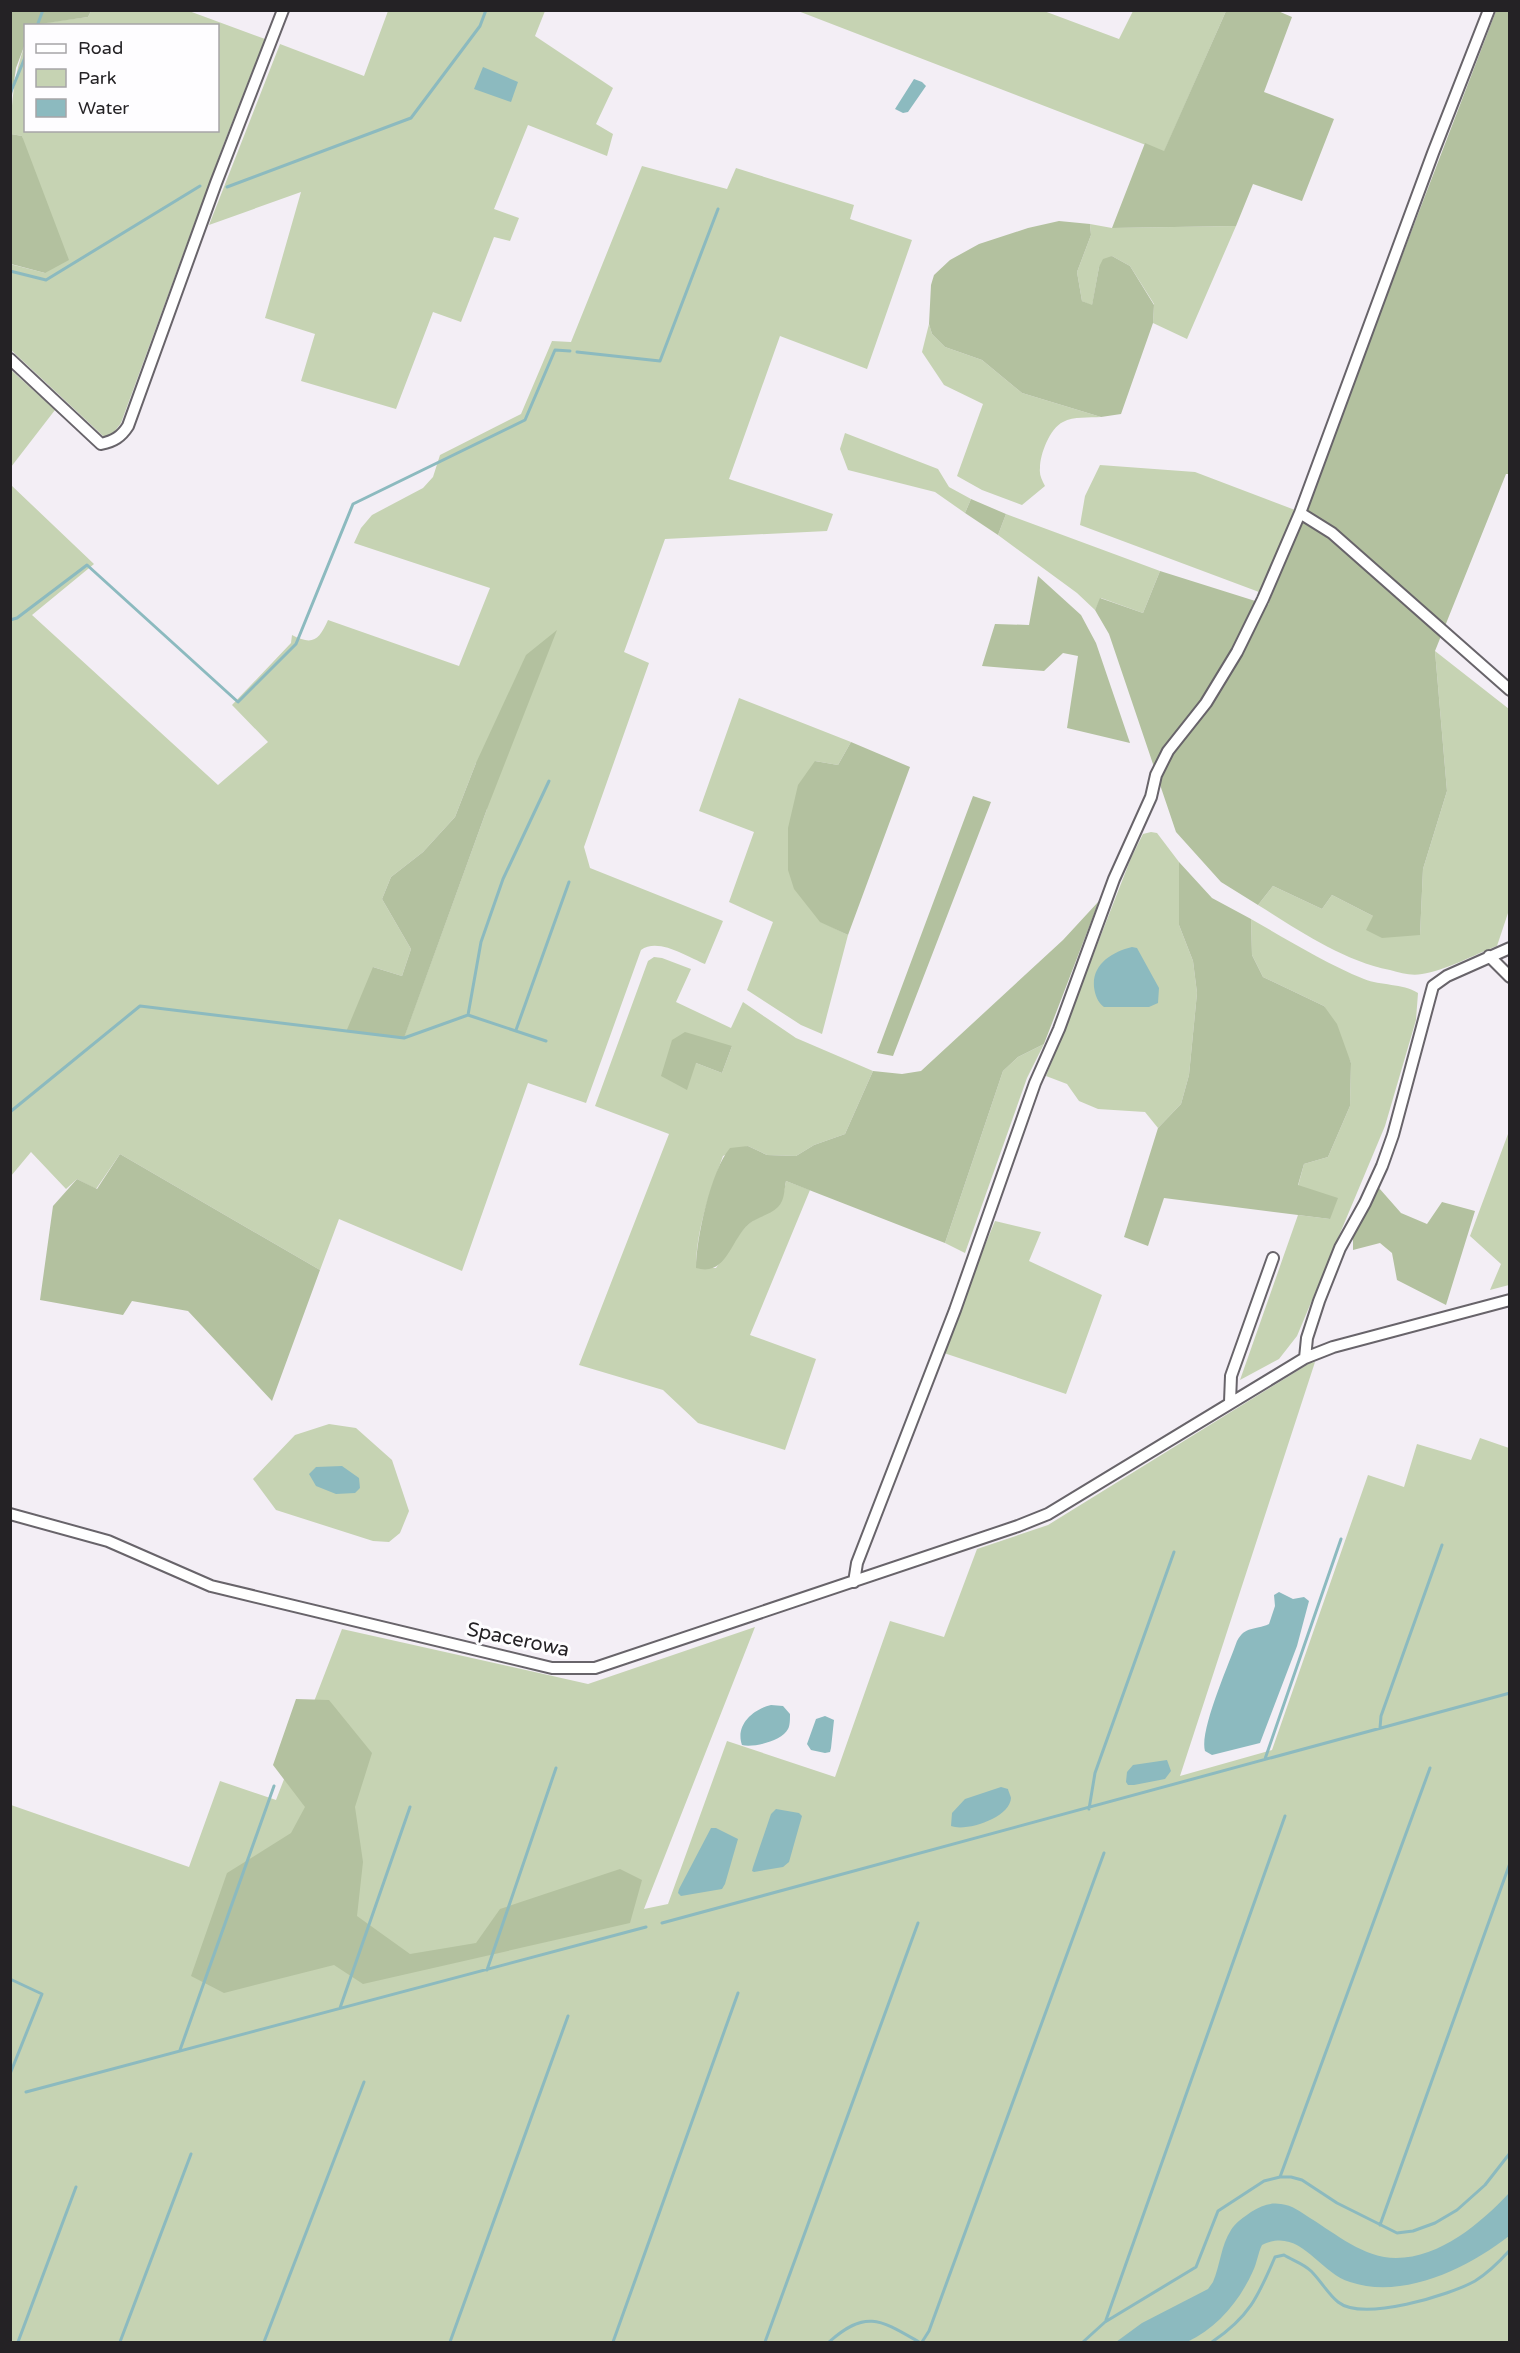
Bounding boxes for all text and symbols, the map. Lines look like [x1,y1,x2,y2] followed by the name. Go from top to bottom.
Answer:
[24,24,219,132] legend
[78,37,123,59] text: Road
[78,67,117,89] text: Park
[78,97,129,119] text: Water
[465,1617,571,1663] street label: Spacerowa

